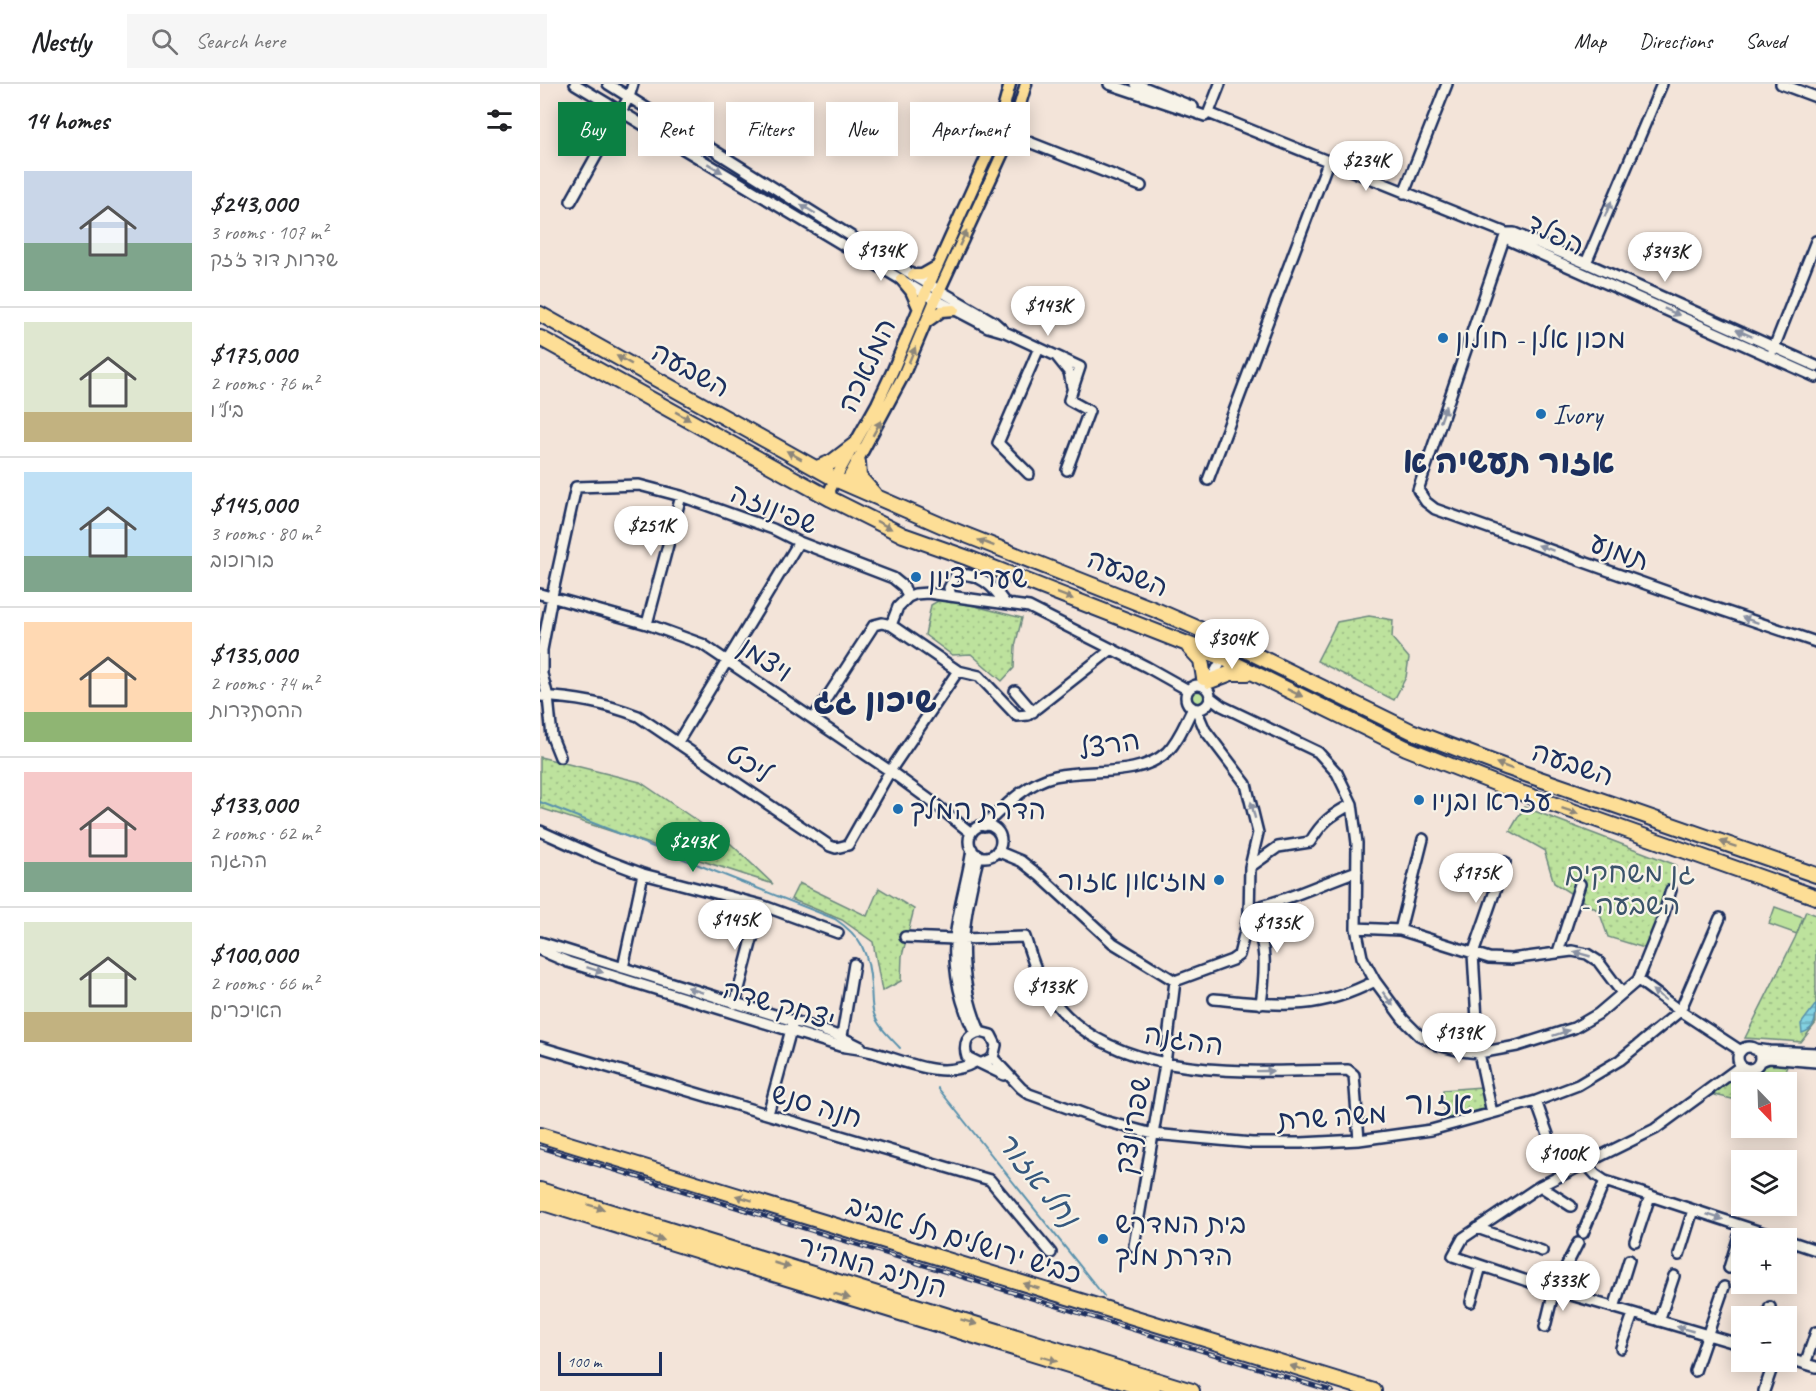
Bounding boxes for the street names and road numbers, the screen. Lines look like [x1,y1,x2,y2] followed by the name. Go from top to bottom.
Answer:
[1521,206,1590,263] street label: הפלד
[829,312,903,418] street label: המלאכה
[645,334,736,405] street label: השבעה
[725,475,823,542] street label: שפינוזה
[1585,525,1654,578] street label: תמנע
[1082,540,1174,605] street label: השבעה
[732,629,799,690] street label: ויצמן
[1076,722,1143,767] street label: הרצל
[1527,733,1618,794] street label: השבעה
[719,736,779,792] street label: ליכט
[718,971,839,1038] street label: יצחק שדה
[1142,1016,1226,1063] street label: ההגנה
[1107,1073,1158,1177] street label: שפרינצק
[767,1075,867,1136] street label: חנה סנש
[1274,1095,1388,1138] street label: משה שרת
[842,1187,1086,1292] street label: כביש ירושלים תל אביב
[794,1227,952,1306] street label: הנתיב המהיר

